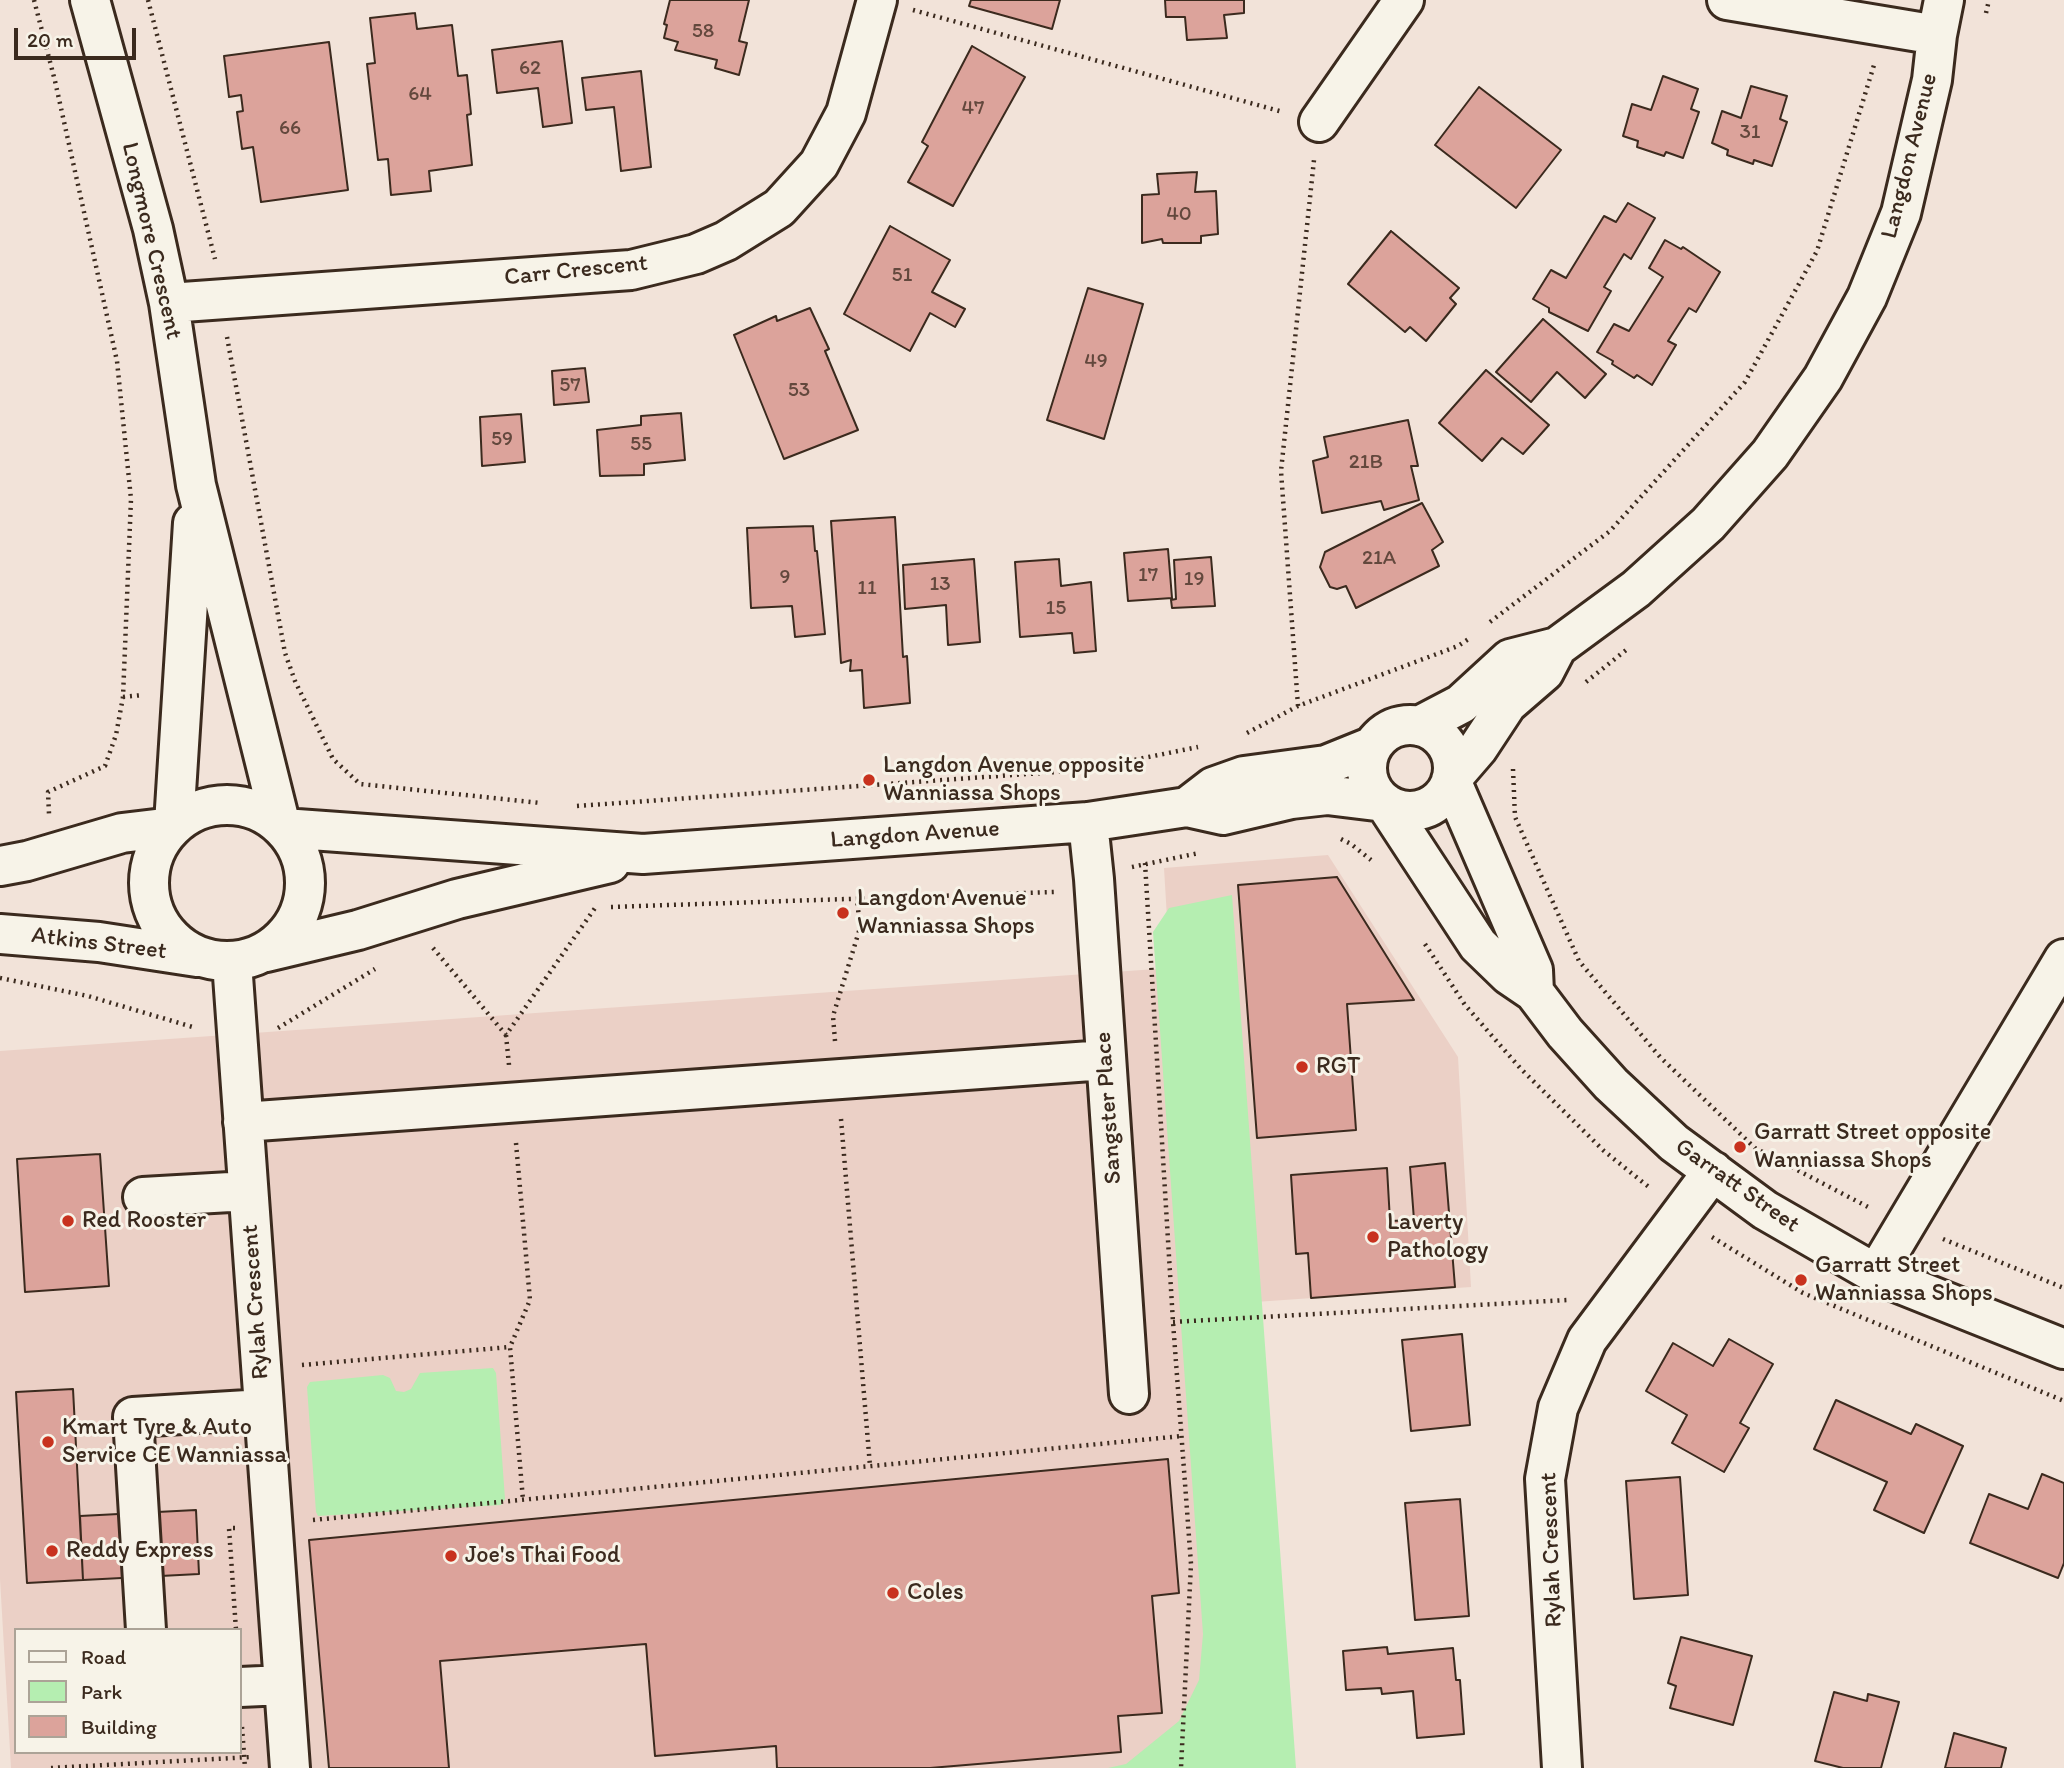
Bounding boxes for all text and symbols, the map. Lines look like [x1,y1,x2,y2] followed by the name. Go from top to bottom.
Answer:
[18,14,140,58] scale bar
[692,19,714,45] house number: 58
[27,27,73,52] text: 20 m
[519,56,541,82] house number: 62
[1876,70,1944,242] street label: Langdon Avenue
[408,82,432,108] house number: 64
[961,96,985,122] house number: 47
[279,116,301,142] house number: 66
[1739,120,1761,146] house number: 31
[114,140,188,342] street label: Longmore Crescent
[1166,202,1192,228] house number: 40
[503,249,649,293] street label: Carr Crescent
[892,263,912,289] house number: 51
[1084,349,1108,375] house number: 49
[559,373,581,399] house number: 57
[788,378,810,404] house number: 53
[491,427,513,453] house number: 59
[630,432,652,458] house number: 55
[1349,450,1383,476] house number: 21B
[1362,546,1396,572] house number: 21A
[1138,563,1158,589] house number: 17
[780,565,790,591] house number: 9
[1184,567,1204,593] house number: 19
[929,572,951,598] house number: 13
[857,576,877,602] house number: 11
[1046,596,1066,622] house number: 15
[883,752,1144,808] place label: Langdon Avenue opposite Wanniassa Shops
[861,772,877,788] marker: Langdon Avenue opposite Wanniassa Shops
[829,815,1001,855] street label: Langdon Avenue
[857,885,1035,941] place label: Langdon Avenue Wanniassa Shops
[835,905,851,921] marker: Langdon Avenue Wanniassa Shops
[30,921,168,967] street label: Atkins Street
[1089,1031,1129,1185] street label: Sangster Place
[1316,1053,1361,1081] place label: RGT
[1294,1059,1310,1075] marker: RGT
[1754,1119,1991,1175] place label: Garratt Street opposite Wanniassa Shops
[1669,1133,1805,1239] street label: Garratt Street
[1732,1139,1748,1155] marker: Garratt Street opposite Wanniassa Shops
[82,1207,206,1235] place label: Red Rooster
[1387,1209,1488,1265] place label: Laverty Pathology
[60,1213,76,1229] marker: Red Rooster
[236,1224,276,1380] street label: Rylah Crescent
[1365,1229,1381,1245] marker: Laverty Pathology
[1815,1252,1993,1308] place label: Garratt Street Wanniassa Shops
[1793,1272,1809,1288] marker: Garratt Street Wanniassa Shops
[62,1414,287,1470] place label: Kmart Tyre & Auto Service CE Wanniassa
[40,1434,56,1450] marker: Kmart Tyre & Auto Service CE Wanniassa
[1535,1472,1569,1628] street label: Rylah Crescent
[66,1537,214,1565] place label: Reddy Express
[465,1542,620,1570] place label: Joe's Thai Food
[44,1543,60,1559] marker: Reddy Express
[443,1548,459,1564] marker: Joe's Thai Food
[907,1579,964,1607] place label: Coles
[885,1585,901,1601] marker: Coles
[14,1628,242,1754] legend
[81,1644,126,1669] text: Road
[81,1679,122,1704] text: Park
[81,1714,157,1739] text: Building

